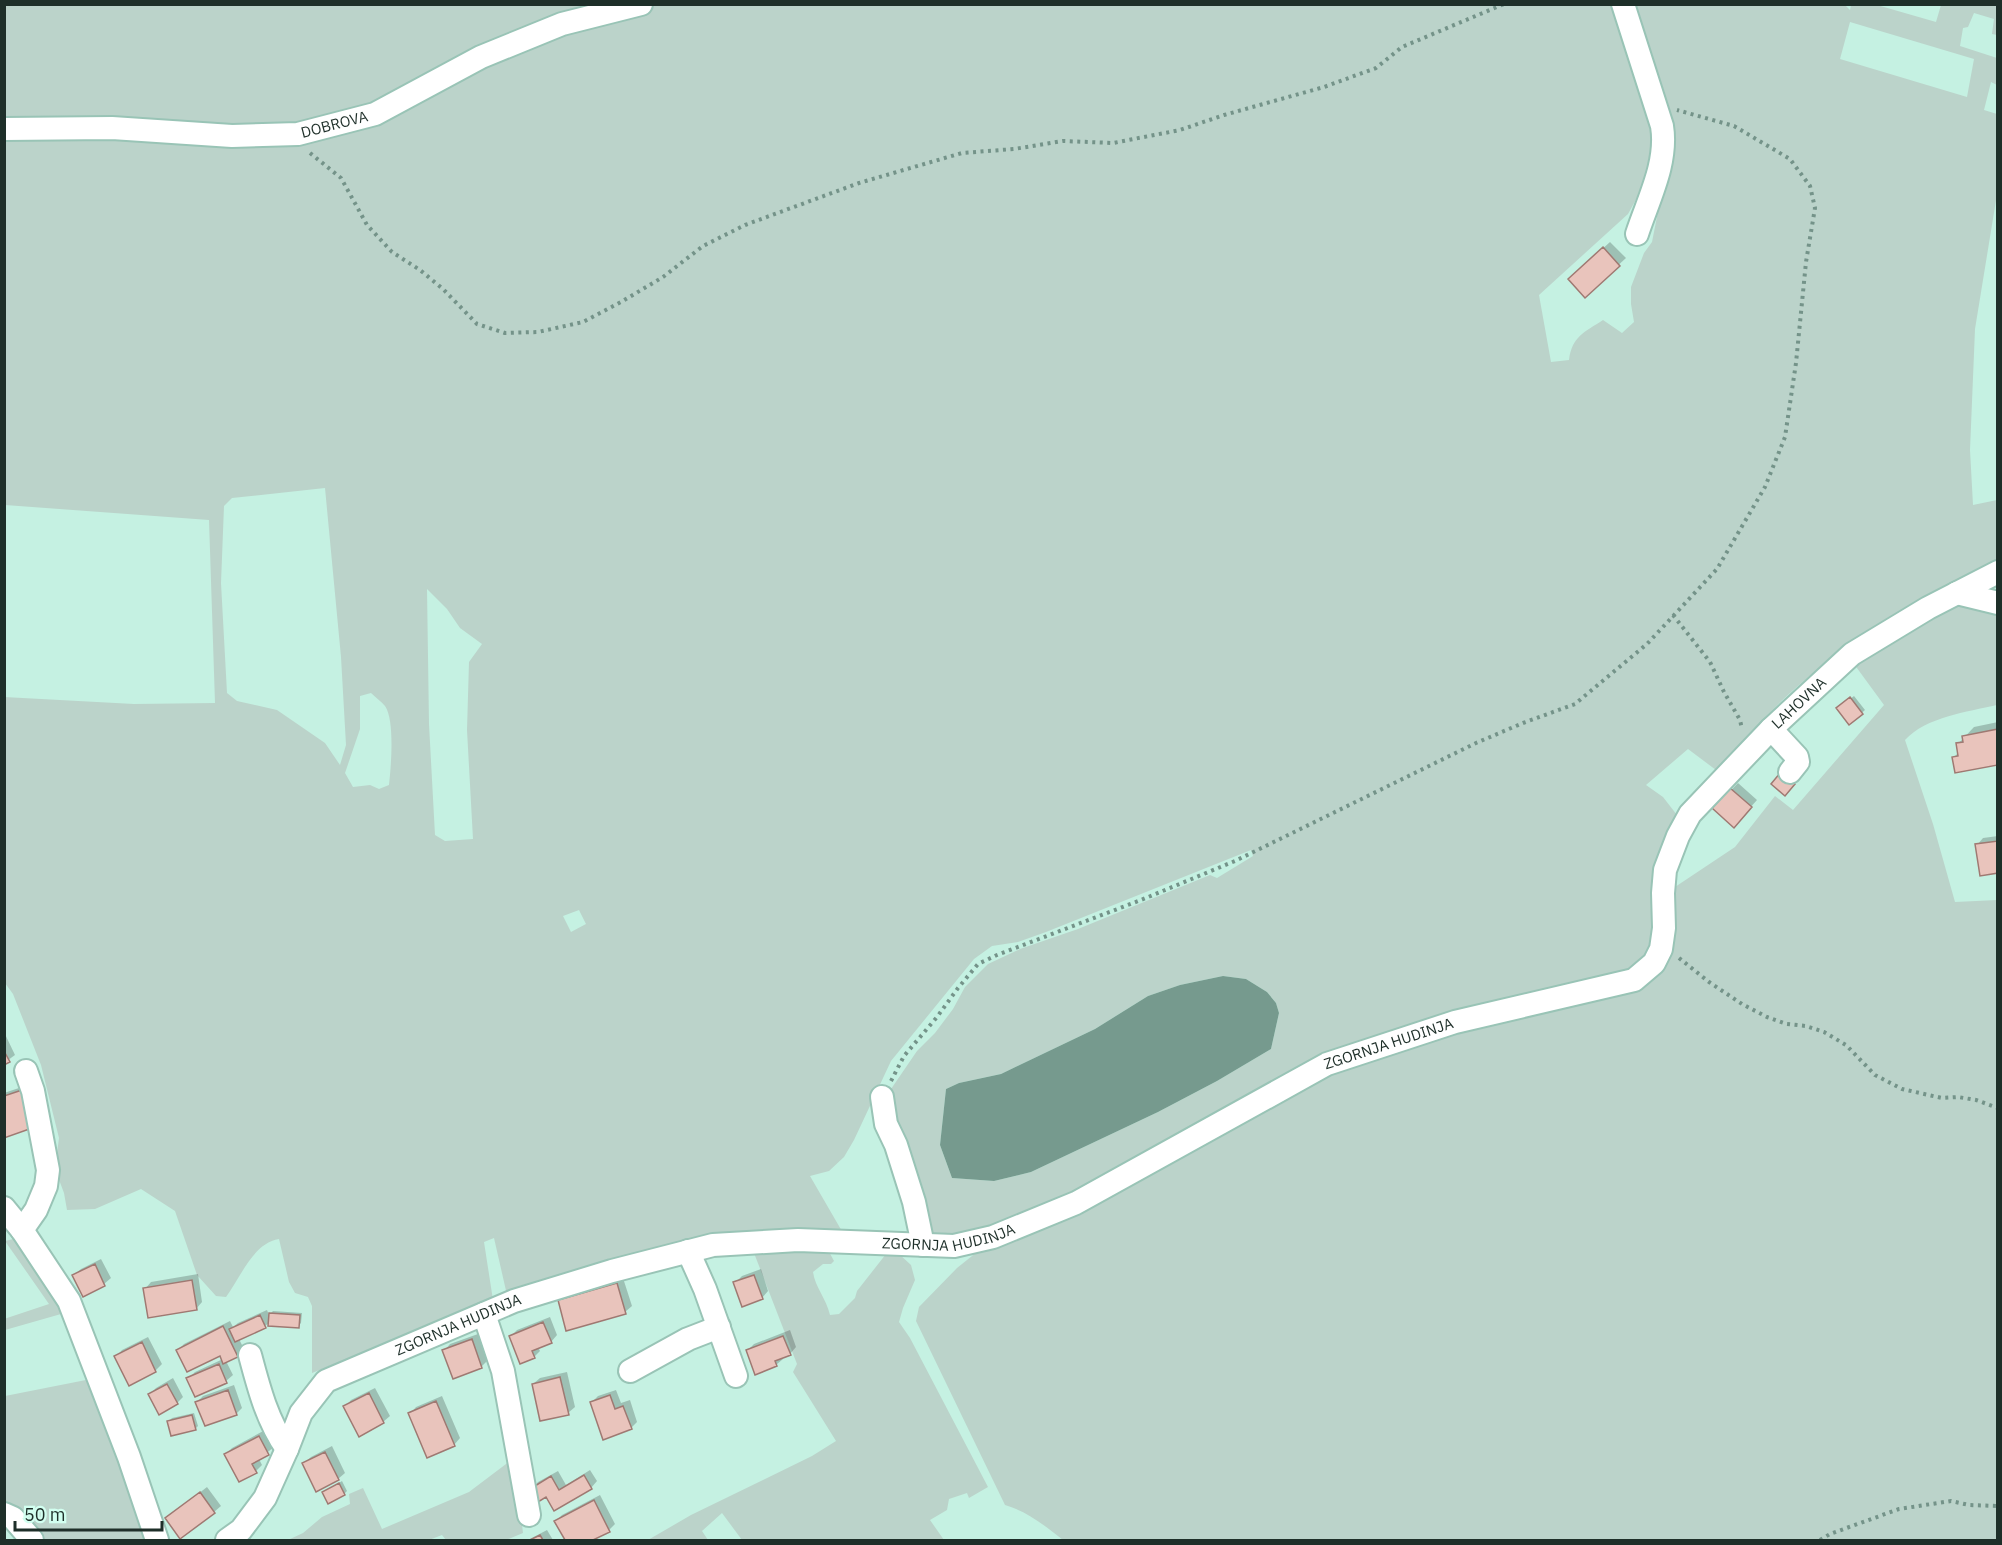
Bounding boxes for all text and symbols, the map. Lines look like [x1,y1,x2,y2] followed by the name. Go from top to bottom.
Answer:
[299,106,370,142] street label: DOBROVA
[1767,672,1830,733] street label: LAHOVNA
[1321,1013,1456,1073] street label: ZGORNJA HUDINJA
[882,1219,1018,1255] street label: ZGORNJA HUDINJA
[392,1289,524,1359] street label: ZGORNJA HUDINJA
[15,1494,162,1532] scale bar
[24,1503,66,1526] text: 50 m

